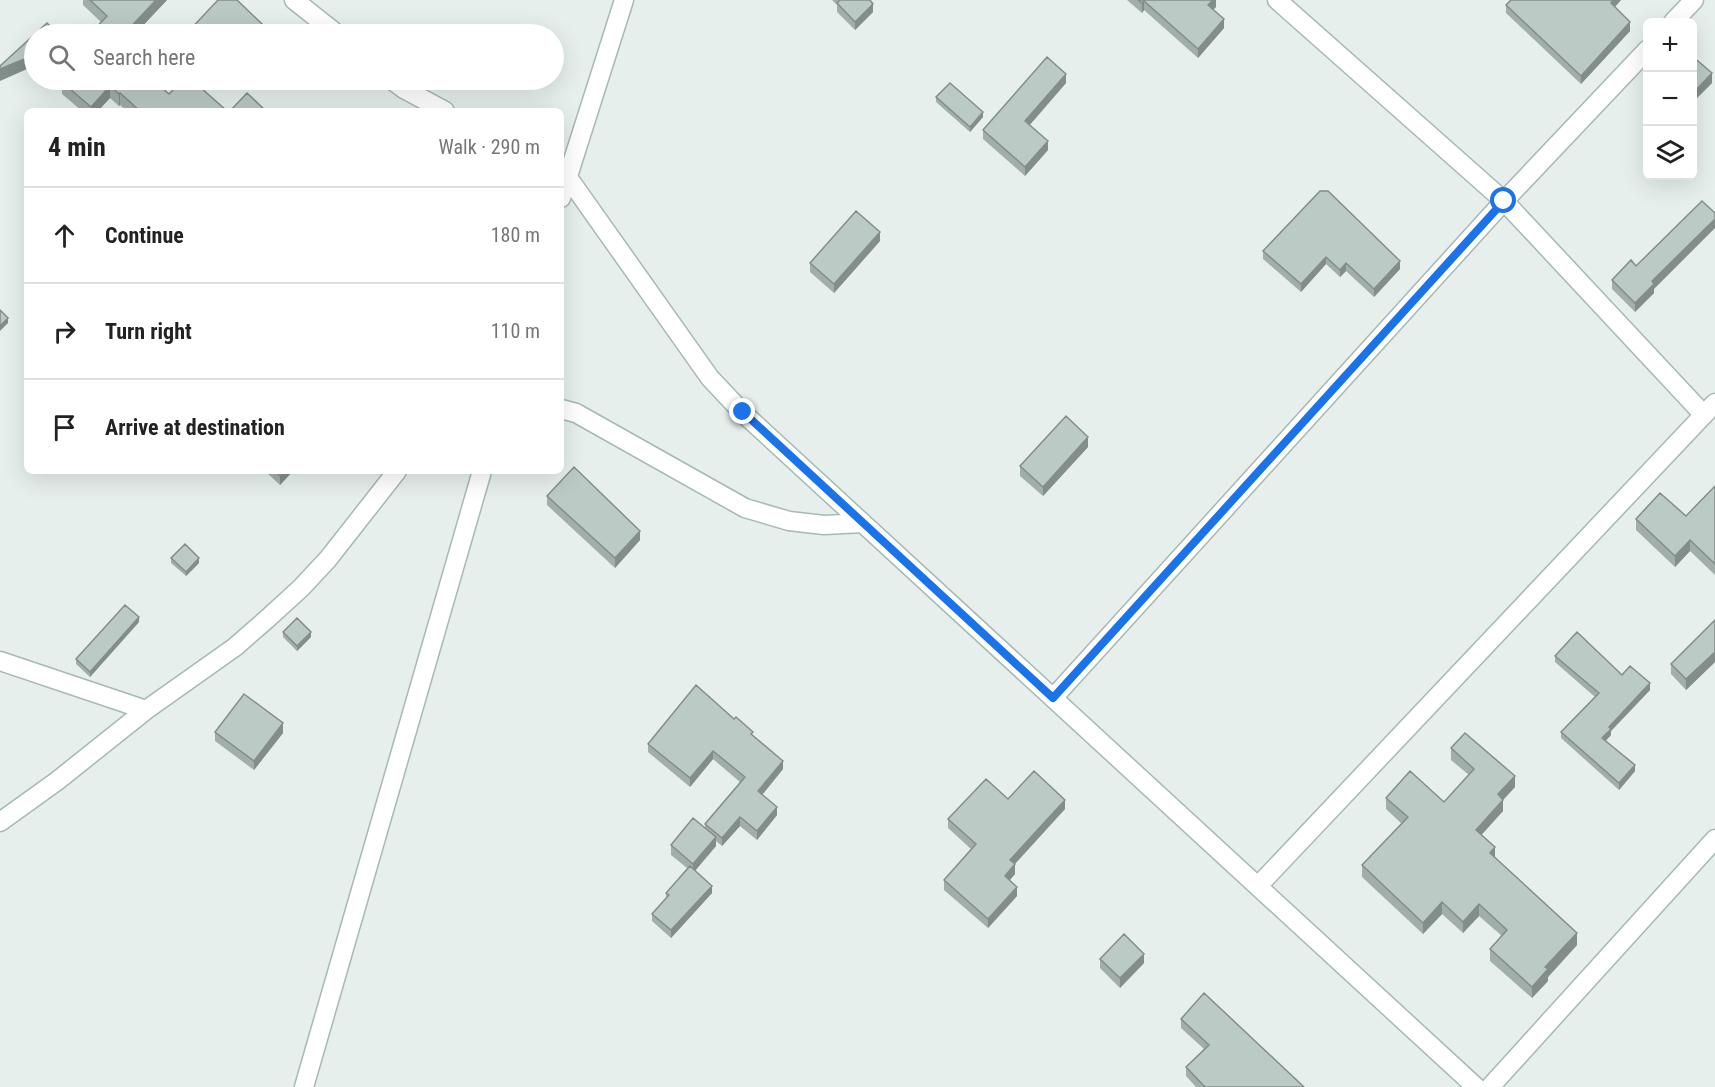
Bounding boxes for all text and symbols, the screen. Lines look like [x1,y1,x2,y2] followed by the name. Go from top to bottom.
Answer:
[1643,18,1697,180] map controls
[1643,18,1697,72] button: +
[24,24,564,90] search box
[45,41,78,74] icon: search
[93,45,195,70] text: Search here
[1643,72,1697,126] button: −
[1643,126,1697,180] button: layers
[48,132,106,162] text: 4 min
[439,135,540,159] text: Walk · 290 m
[1490,187,1516,213] route start
[48,219,81,252] icon: ahead
[105,223,184,248] text: Continue
[491,223,540,247] text: 180 m
[48,315,81,348] icon: right
[105,319,192,344] text: Turn right
[491,319,540,343] text: 110 m
[729,398,755,424] route end
[48,411,81,444] icon: arrive
[105,415,285,440] text: Arrive at destination

